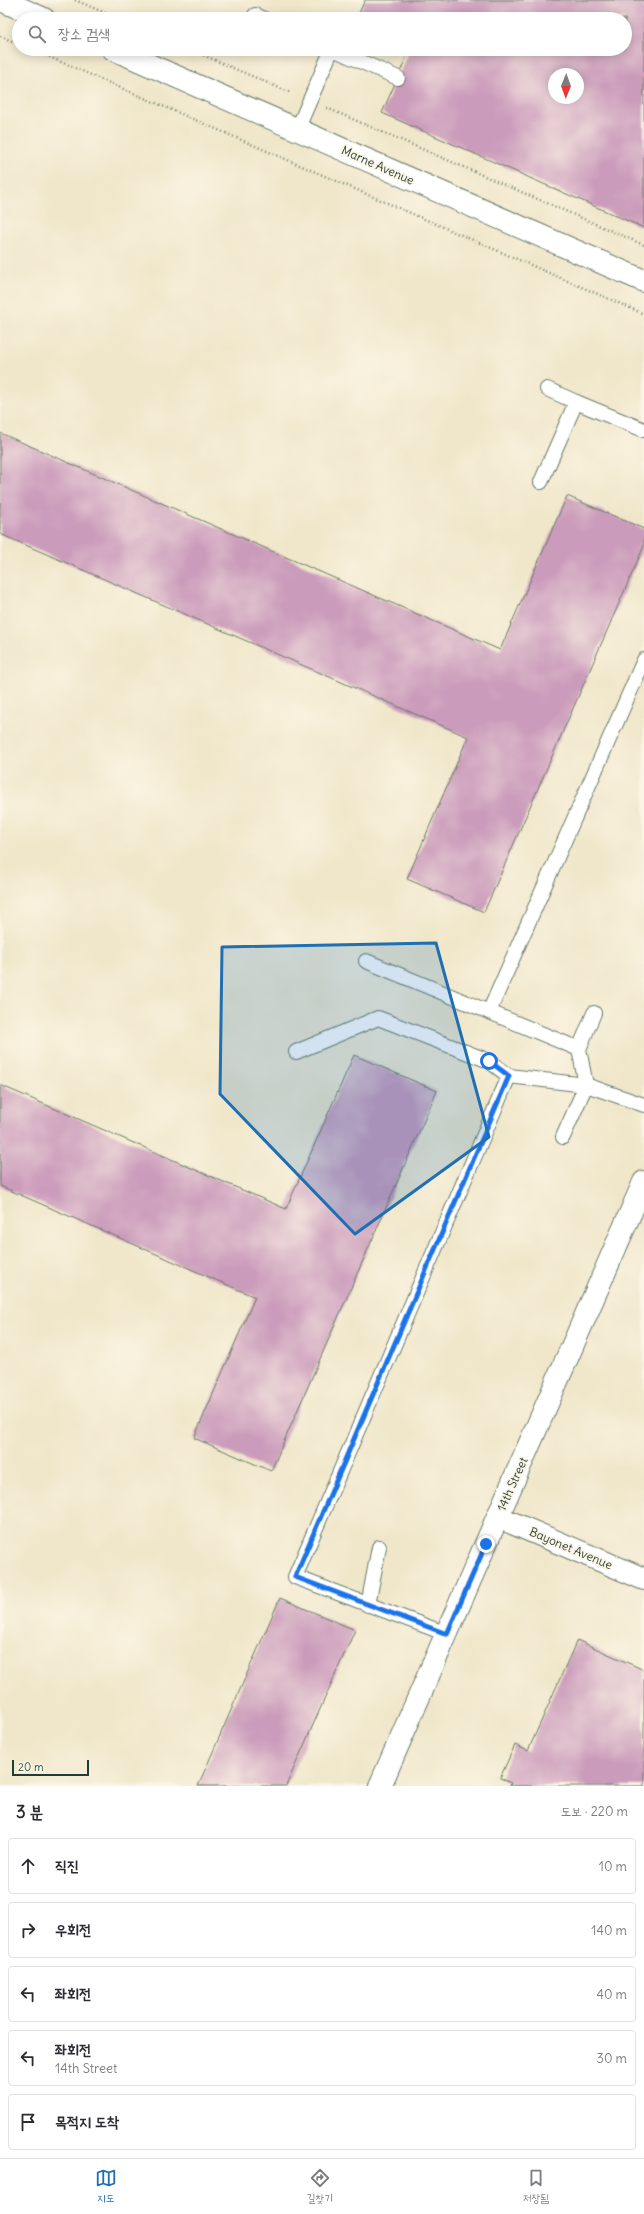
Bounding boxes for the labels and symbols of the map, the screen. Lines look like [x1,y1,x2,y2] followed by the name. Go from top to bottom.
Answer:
[548,68,584,104] north arrow
[339,142,417,188] street label: Marne Avenue
[480,1052,498,1070] route start
[493,1455,531,1513] street label: 14th Street
[527,1524,615,1572] street label: Bayonet Avenue
[477,1535,495,1553] route end
[12,1758,89,1777] scale bar

